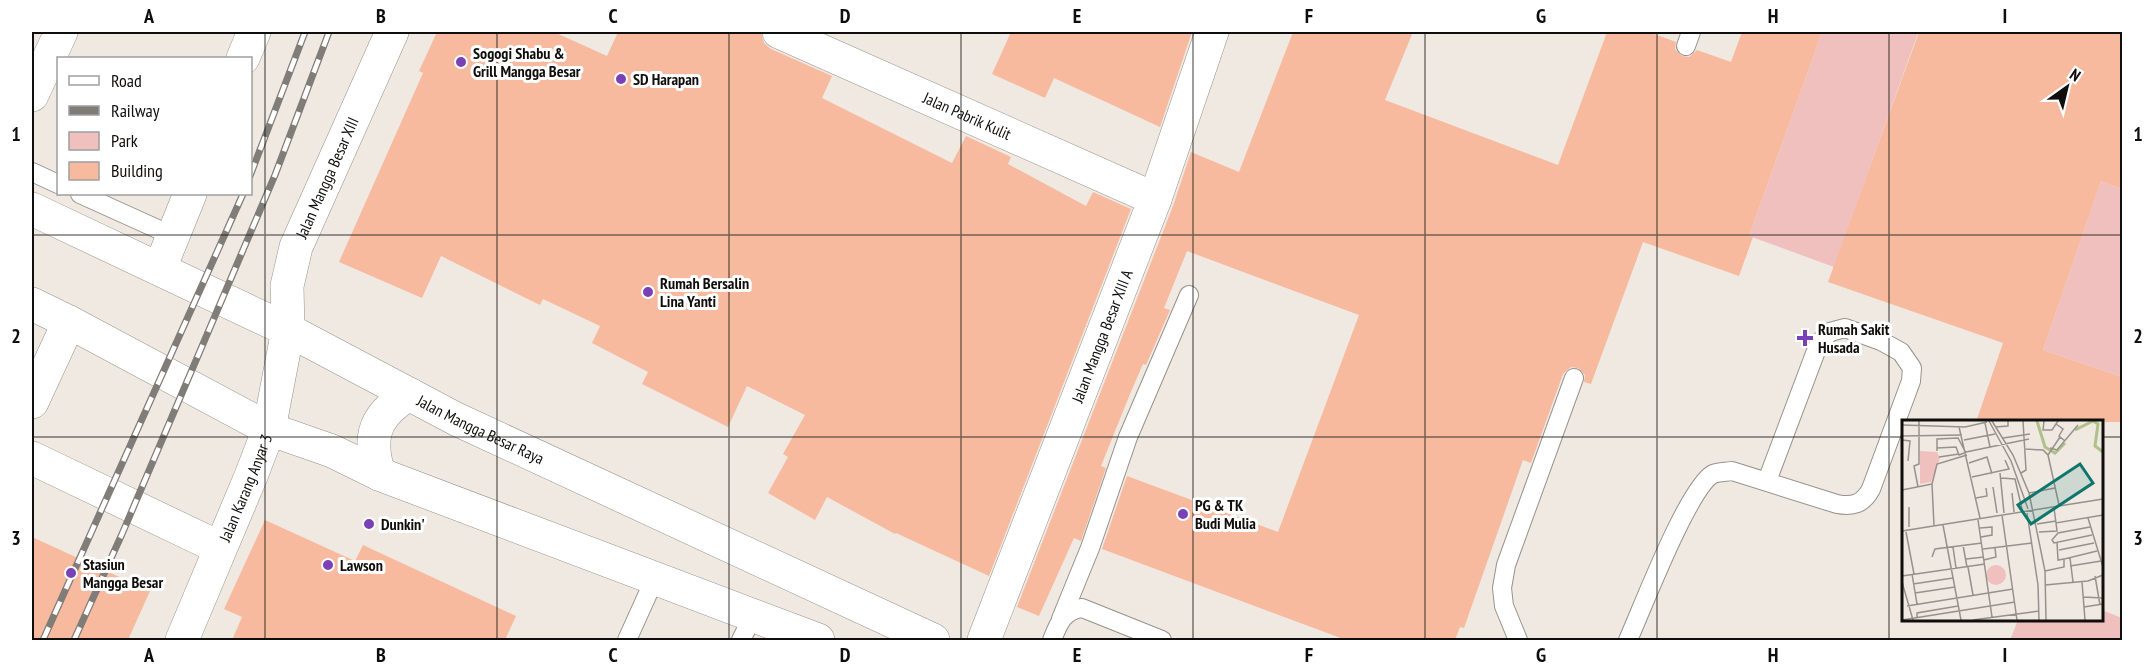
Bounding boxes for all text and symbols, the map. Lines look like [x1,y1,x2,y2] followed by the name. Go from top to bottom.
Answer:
[143,3,155,29] text: A
[376,3,386,29] text: B
[608,3,618,29] text: C
[840,3,851,29] text: D
[1073,3,1081,29] text: E
[1305,3,1313,29] text: F
[1536,3,1546,29] text: G
[1768,3,1778,29] text: H
[2003,3,2007,29] text: I
[473,43,581,81] place label: Sogogi Shabu & Grill Mangga Besar
[454,55,468,69] marker: Sogogi Shabu & Grill Mangga Besar
[57,57,252,195] legend
[2037,57,2097,117] north arrow
[2066,64,2085,85] text: N
[111,69,142,92] text: Road
[633,69,699,89] place label: SD Harapan
[614,72,628,86] marker: SD Harapan
[919,87,1015,144] street label: Jalan Pabrik Kulit
[111,99,160,122] text: Railway
[291,114,363,242] street label: Jalan Mangga Besar XIII
[11,121,21,147] text: 1
[2133,121,2143,147] text: 1
[111,129,138,152] text: Park
[111,159,163,182] text: Building
[1067,266,1137,406] street label: Jalan Mangga Besar XIII A
[660,273,749,311] place label: Rumah Bersalin Lina Yanti
[641,285,655,299] marker: Rumah Bersalin Lina Yanti
[1818,319,1890,357] place label: Rumah Sakit Husada
[11,323,21,349] text: 2
[2133,323,2143,349] text: 2
[1796,329,1814,347] marker: Rumah Sakit Husada
[413,390,547,468] street label: Jalan Mangga Besar Raya
[1902,420,2103,621] inset map
[214,431,276,546] street label: Jalan Karang Anyar 3
[1195,495,1256,533] place label: PG & TK Budi Mulia
[1176,507,1190,521] marker: PG & TK Budi Mulia
[381,514,425,534] place label: Dunkin'
[362,517,376,531] marker: Dunkin'
[11,525,21,551] text: 3
[2133,525,2143,551] text: 3
[83,554,163,592] place label: Stasiun Mangga Besar
[340,555,383,575] place label: Lawson
[321,558,335,572] marker: Lawson
[64,566,78,580] marker: Stasiun Mangga Besar
[143,642,155,668] text: A
[376,642,386,668] text: B
[608,642,618,668] text: C
[840,642,851,668] text: D
[1073,642,1081,668] text: E
[1305,642,1313,668] text: F
[1536,642,1546,668] text: G
[1768,642,1778,668] text: H
[2003,642,2007,668] text: I

